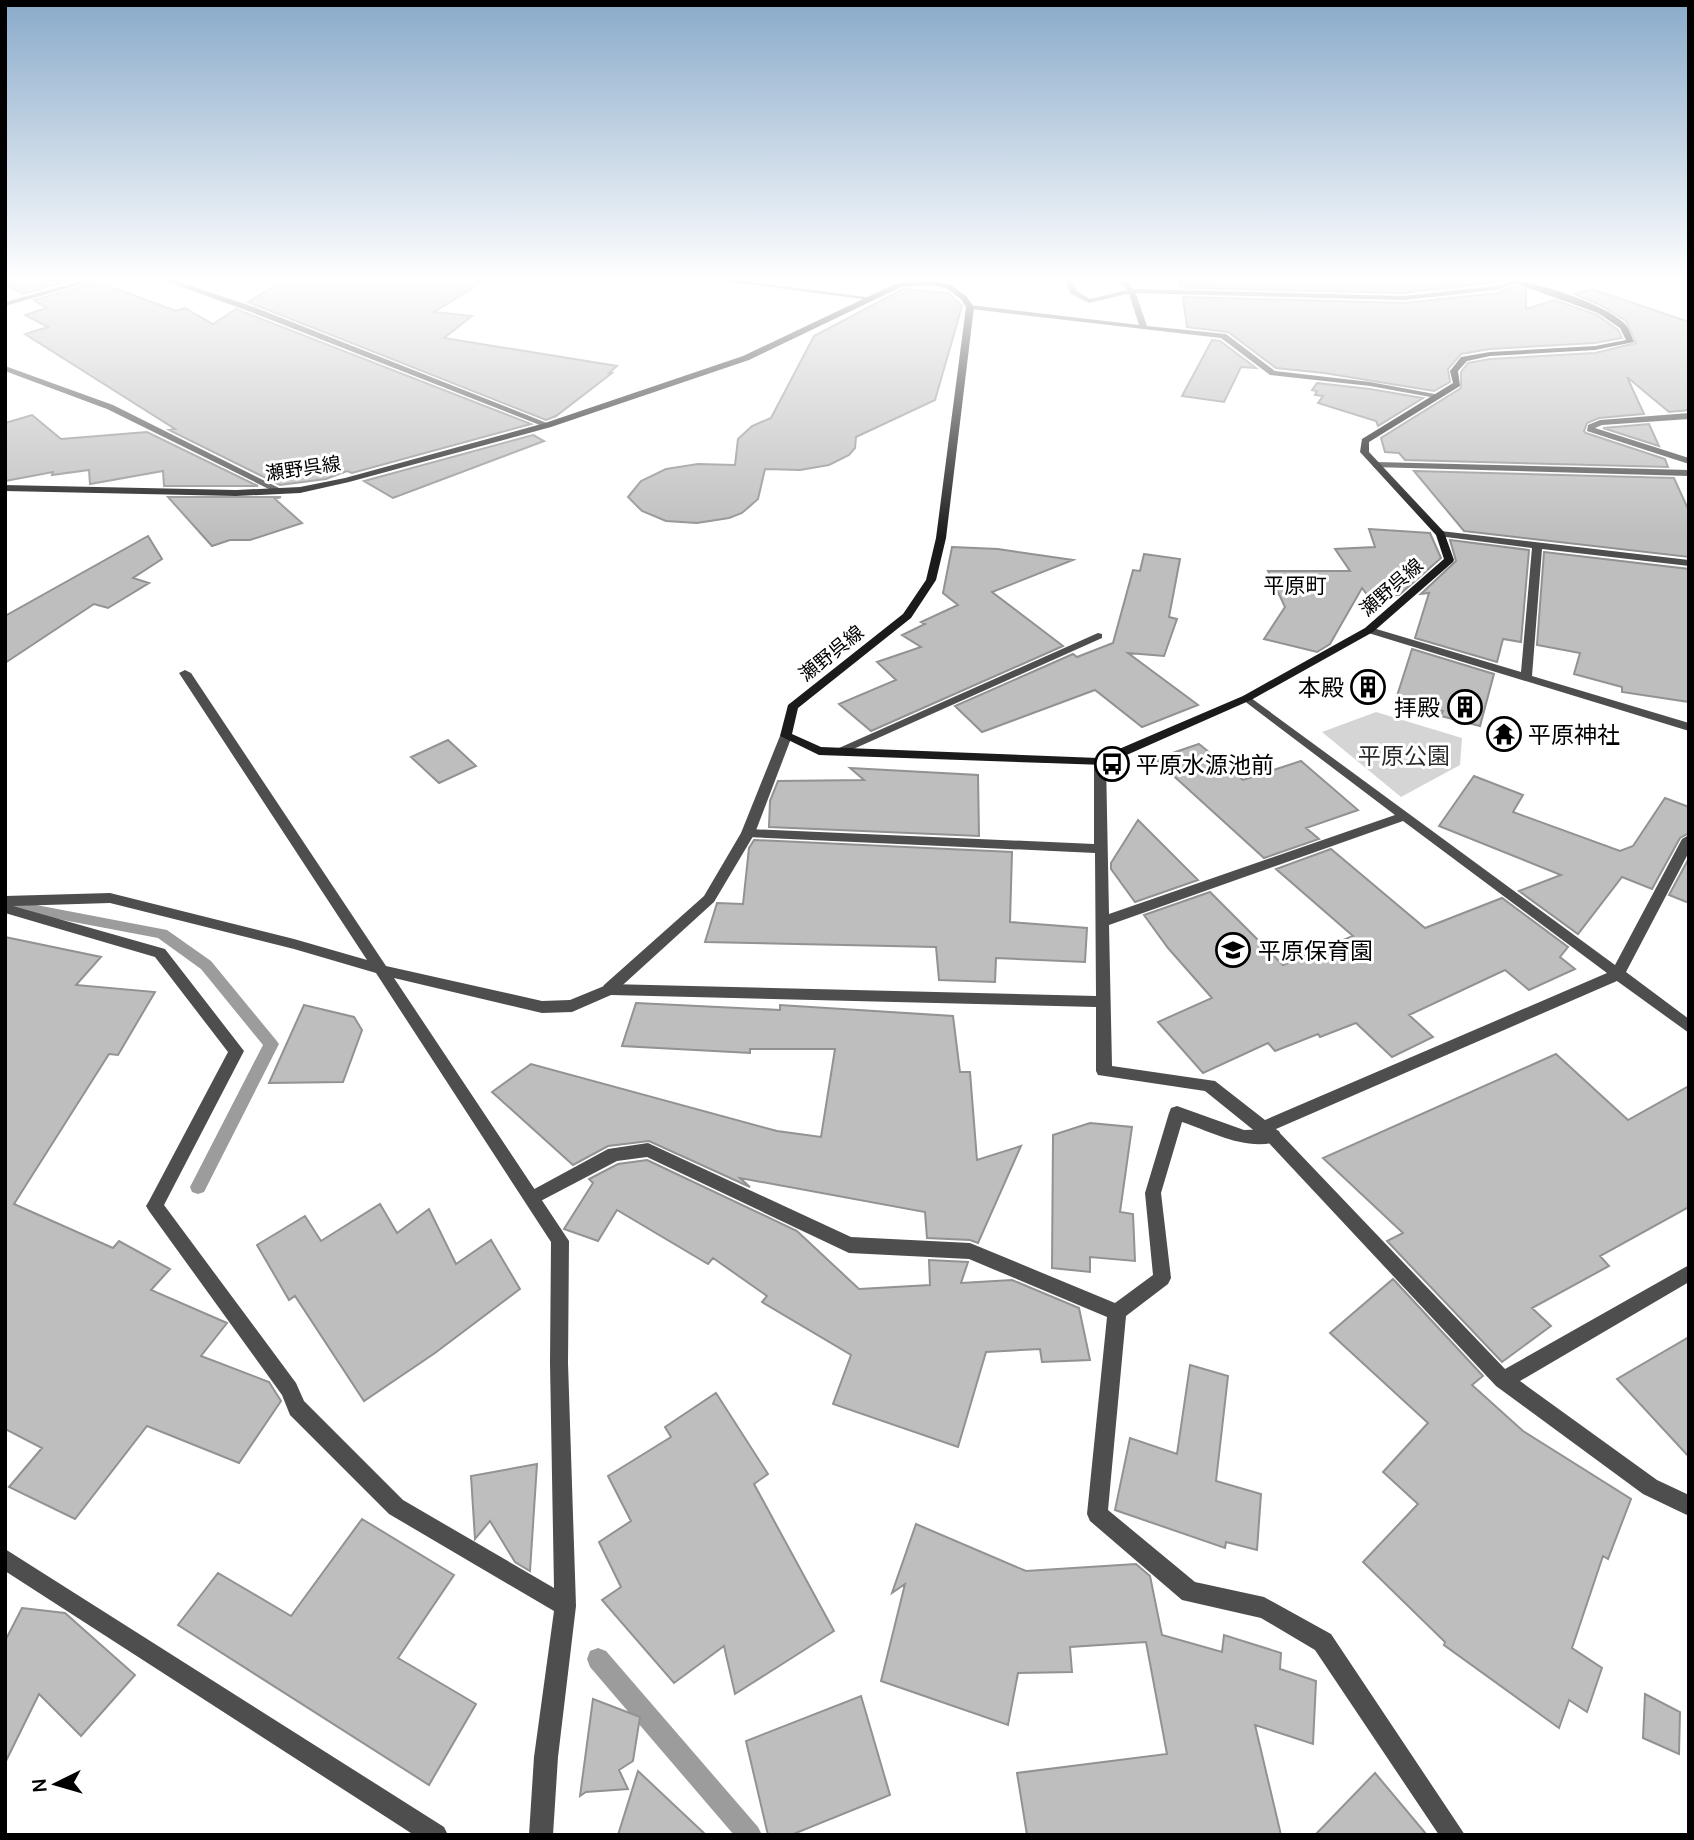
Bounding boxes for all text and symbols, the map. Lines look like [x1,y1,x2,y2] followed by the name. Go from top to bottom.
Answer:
[264,450,342,486] street label: 瀬野呉線
[1354,552,1428,622] street label: 瀬野呉線
[1264,571,1327,599] district label: 平原町
[793,619,869,687] street label: 瀬野呉線
[1349,668,1387,706] building icon: 本殿
[1298,671,1344,703] place label: 本殿
[1446,688,1484,726] building icon: 拝殿
[1394,691,1440,723] place label: 拝殿
[1485,715,1523,753] temple icon: 平原神社
[1528,718,1620,750] place label: 平原神社
[1358,739,1450,771] park label: 平原公園
[1093,745,1131,783] bus stop icon: 平原水源池前
[1136,748,1274,780] place label: 平原水源池前
[1214,931,1252,969] school or university icon: 平原保育園
[1258,934,1373,966] place label: 平原保育園
[21,1749,91,1819] north arrow
[26,1778,53,1793] text: N

